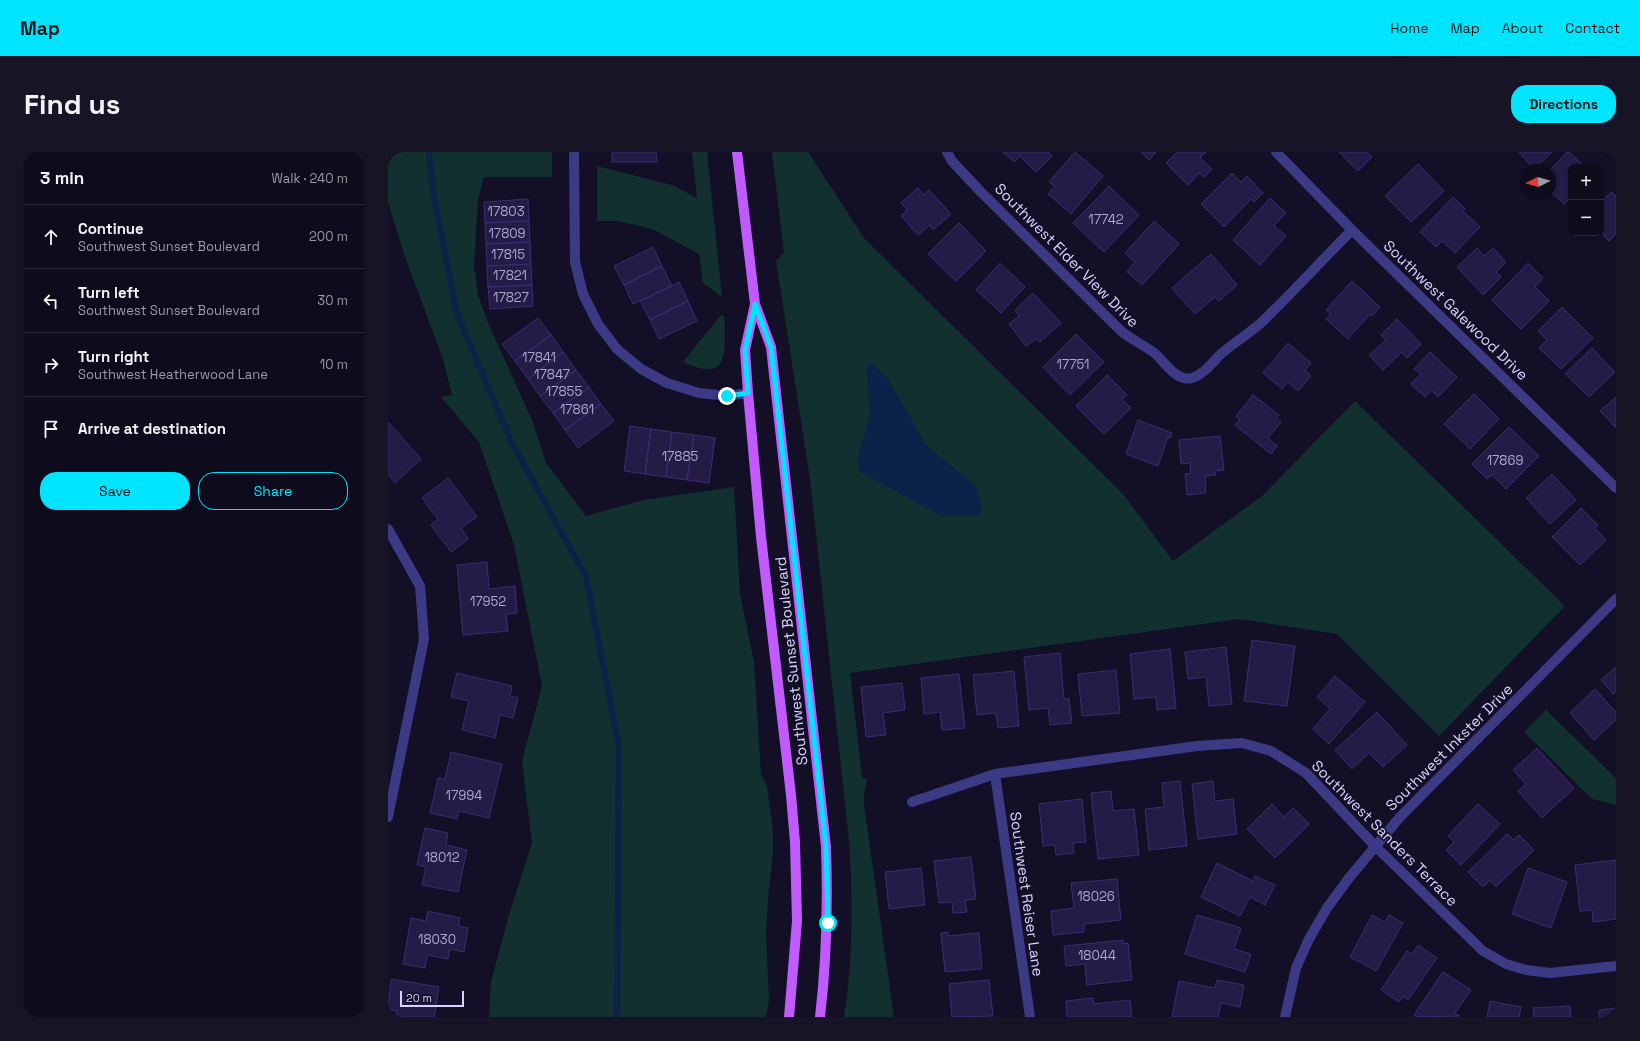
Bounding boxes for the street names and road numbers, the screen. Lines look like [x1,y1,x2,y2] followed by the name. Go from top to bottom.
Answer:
[991,179,1143,331] street label: Southwest Elder View Drive
[1380,236,1532,384] street label: Southwest Galewood Drive
[771,556,811,766] street label: Southwest Sunset Boulevard
[1381,679,1517,815] street label: Southwest Inkster Drive
[1308,756,1462,910] street label: Southwest Sanders Terrace
[1006,810,1048,978] street label: Southwest Reiser Lane

